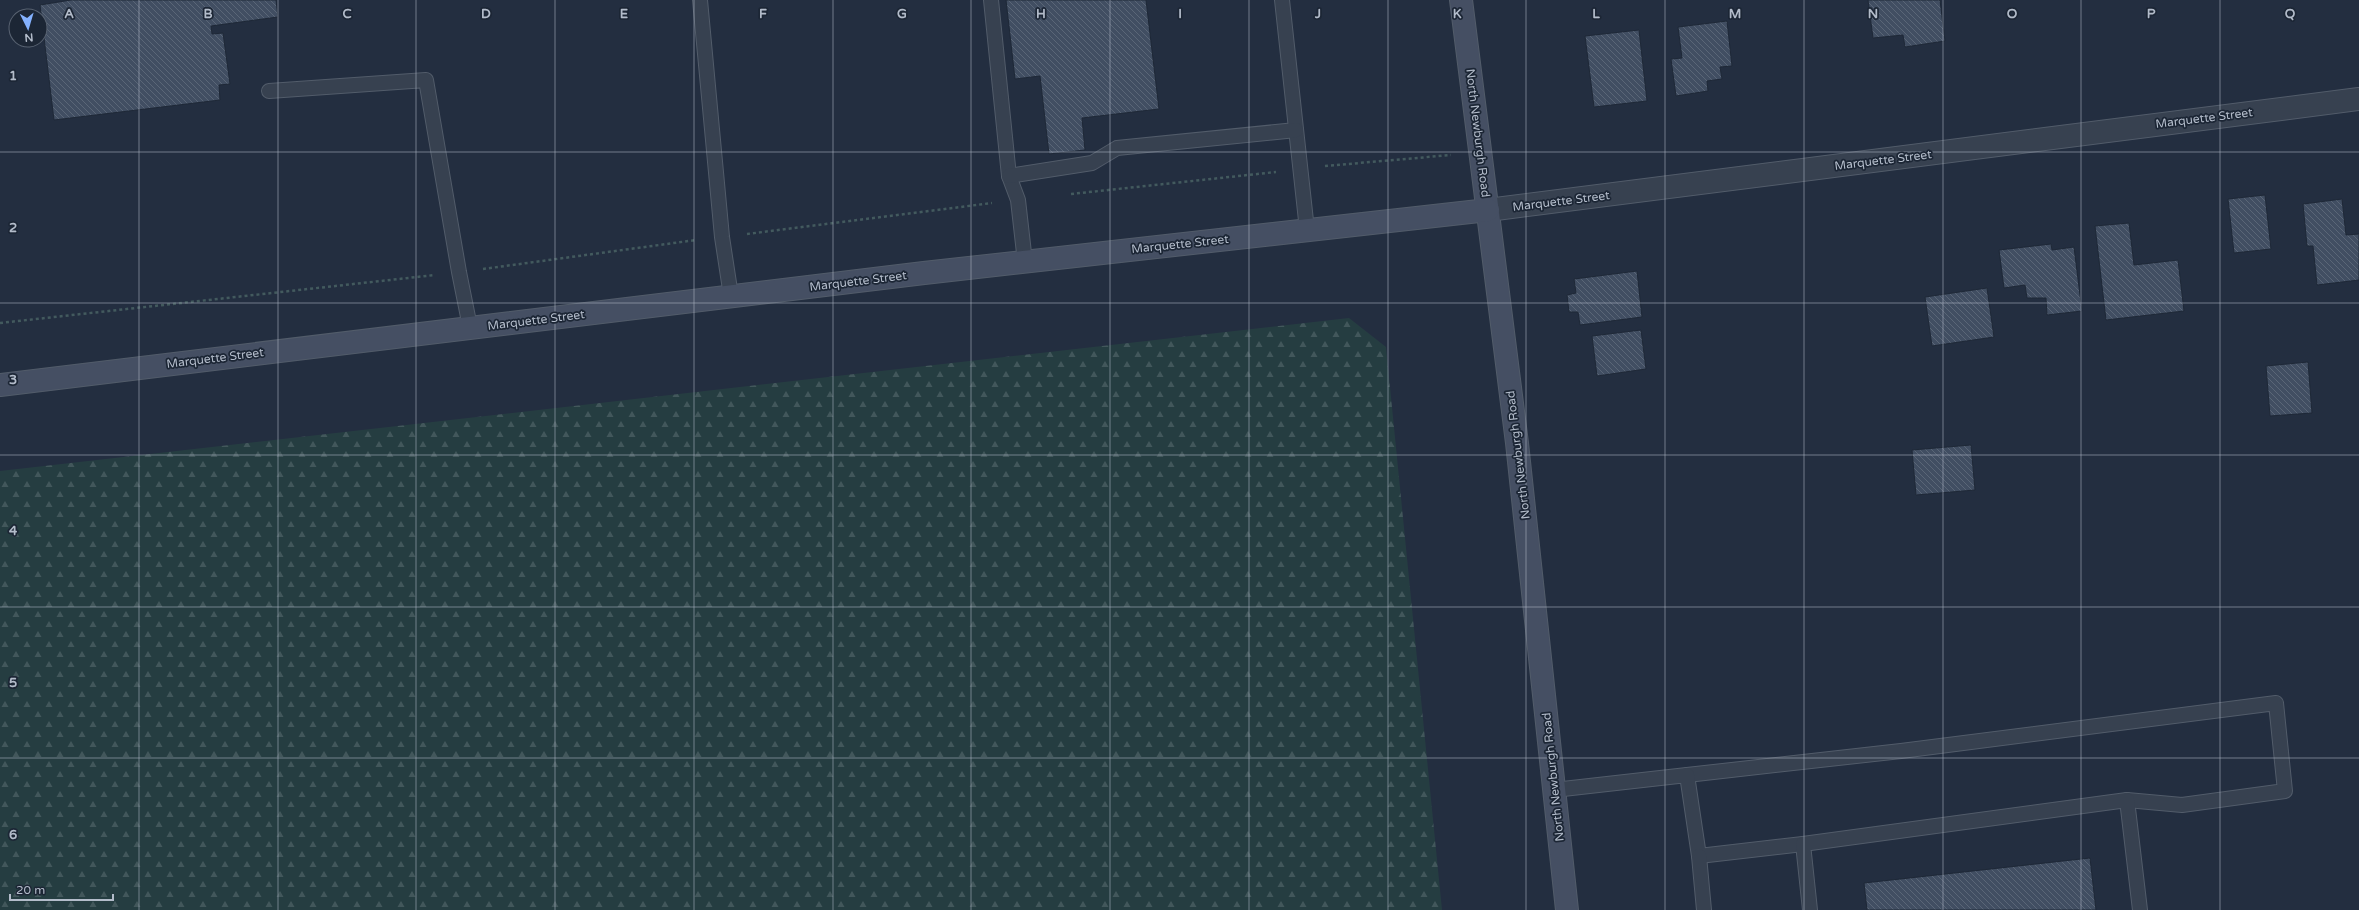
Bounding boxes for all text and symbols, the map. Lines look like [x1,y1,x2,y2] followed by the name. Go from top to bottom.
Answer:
[64,6,74,22] text: A
[203,6,213,22] text: B
[342,6,352,22] text: C
[481,6,491,22] text: D
[620,6,628,22] text: E
[759,6,767,22] text: F
[897,6,907,22] text: G
[1036,6,1046,22] text: H
[1178,6,1182,22] text: I
[1314,6,1321,22] text: J
[1453,6,1462,22] text: K
[1592,6,1600,22] text: L
[1729,6,1741,22] text: M
[1868,6,1878,22] text: N
[2007,6,2018,22] text: O
[2147,6,2156,22] text: P
[2285,6,2296,22] text: Q
[8,8,48,48] north arrow
[24,31,34,44] text: N
[9,68,17,84] text: 1
[1463,68,1493,198] street label: North Newburgh Road
[2155,105,2254,131] street label: Marquette Street
[1834,147,1933,173] street label: Marquette Street
[1512,188,1611,214] street label: Marquette Street
[9,220,17,236] text: 2
[1131,232,1230,256] street label: Marquette Street
[809,268,908,294] street label: Marquette Street
[487,307,586,333] street label: Marquette Street
[166,345,265,371] street label: Marquette Street
[9,372,17,388] text: 3
[1503,390,1533,520] street label: North Newburgh Road
[9,523,18,539] text: 4
[9,675,17,691] text: 5
[1539,712,1567,842] street label: North Newburgh Road
[9,827,17,843] text: 6
[10,876,113,902] scale bar
[16,883,45,897] text: 20 m

